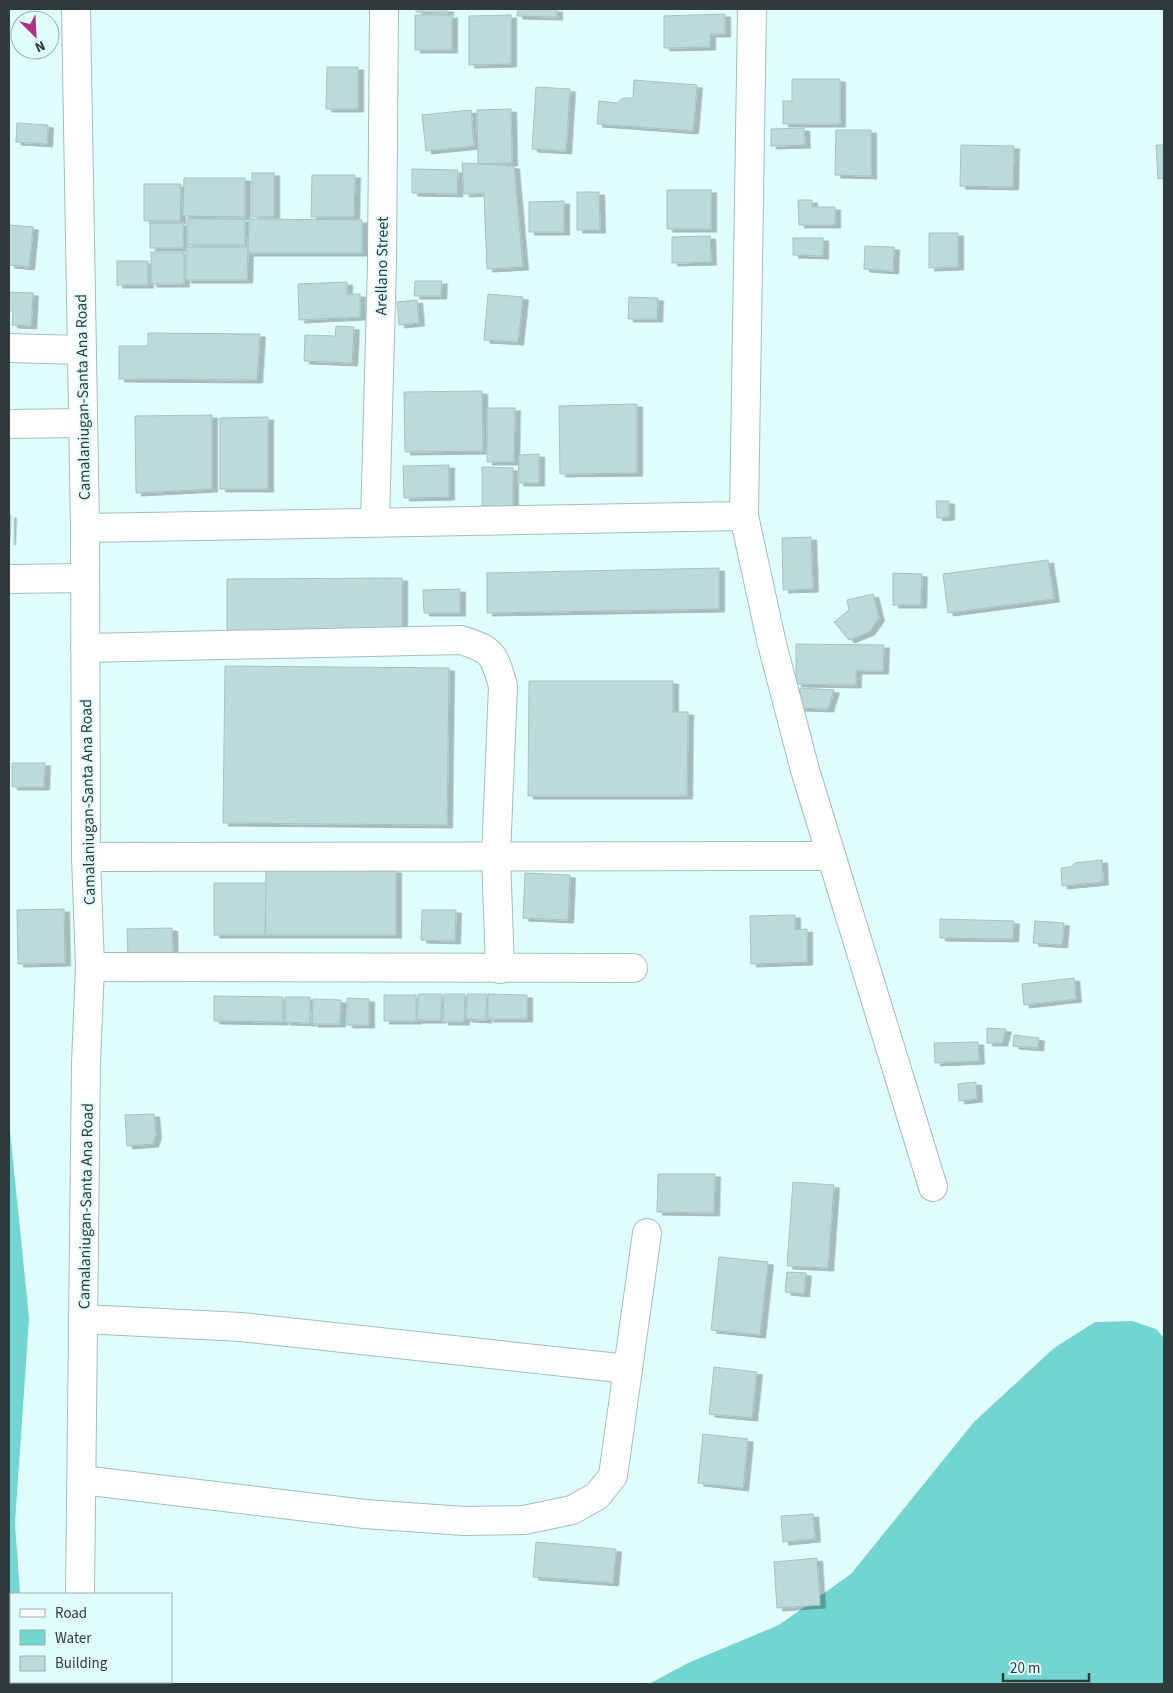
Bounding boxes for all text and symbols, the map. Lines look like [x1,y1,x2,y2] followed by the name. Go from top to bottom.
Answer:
[10,10,60,60] north arrow
[32,35,48,57] text: N
[370,216,394,316] street label: Arellano Street
[70,294,96,500] street label: Camalaniugan-Santa Ana Road
[75,699,101,905] street label: Camalaniugan-Santa Ana Road
[73,1103,99,1309] street label: Camalaniugan-Santa Ana Road
[10,1593,172,1683] legend
[55,1603,87,1624] text: Road
[55,1628,92,1649] text: Water
[1003,1650,1089,1682] scale bar
[55,1653,108,1674] text: Building
[1010,1658,1040,1679] text: 20 m

